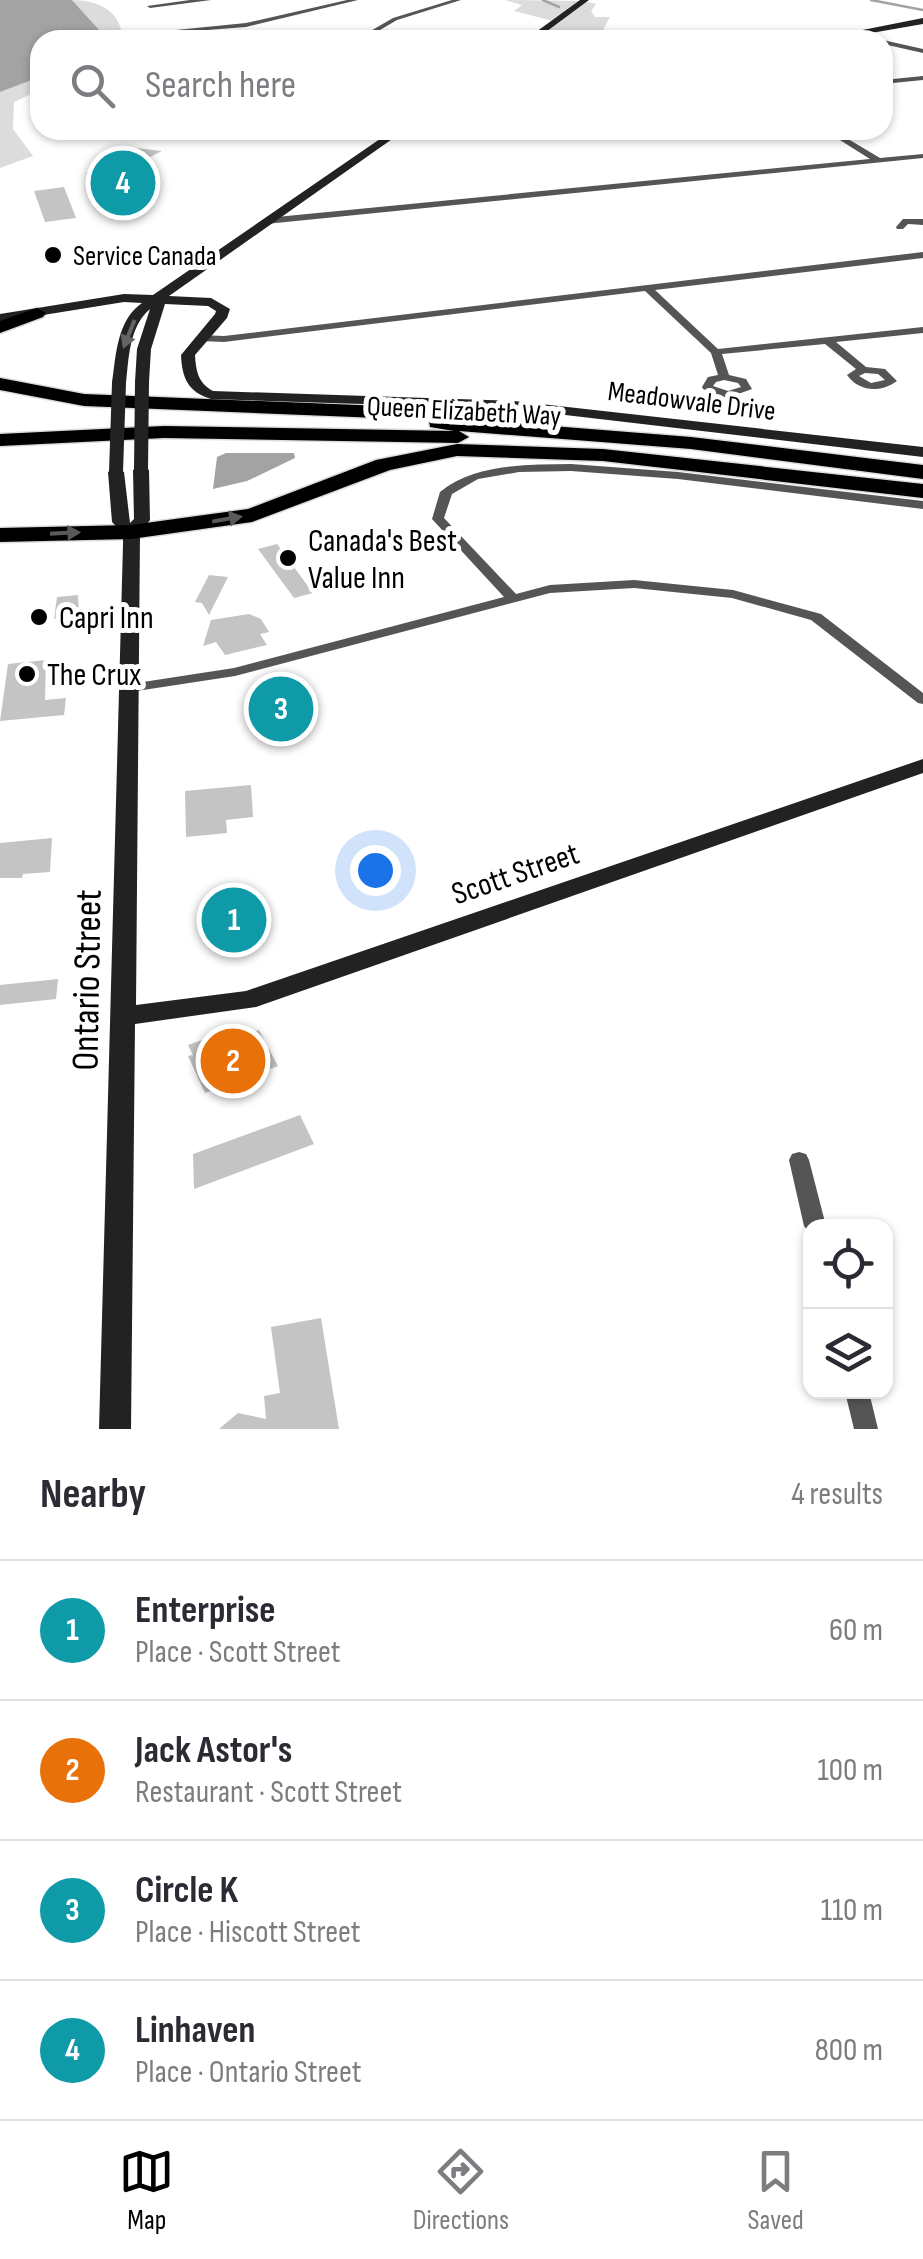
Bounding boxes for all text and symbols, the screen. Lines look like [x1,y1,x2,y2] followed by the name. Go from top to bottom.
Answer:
[30,30,893,140] search box
[65,58,120,113] icon: search
[145,63,296,108] text: Search here
[90,146,156,220] pin: 4
[73,240,216,273] place label: Service Canada
[42,244,64,266] marker: Service Canada
[121,319,137,349] one-way arrow
[606,375,777,428] street label: Meadowvale Drive
[366,390,562,433] street label: Queen Elizabeth Way
[212,511,244,526] one-way arrow
[308,522,457,598] place label: Canada's Best Value Inn
[50,525,82,541] one-way arrow
[277,547,299,569] marker: Canada's Best Value Inn
[59,599,154,638] place label: Capri Inn
[28,606,50,628] marker: Capri Inn
[47,656,141,695] place label: The Crux
[16,663,38,685] marker: The Crux
[248,672,314,746] pin: 3
[447,835,584,914] street label: Scott Street
[350,845,401,896] your location
[202,882,266,958] pin: 1
[63,889,112,1071] street label: Ontario Street
[200,1024,266,1098] pin: 2
[803,1219,893,1399] map controls
[803,1219,893,1309] button: locate
[803,1309,893,1399] button: layers
[40,1469,146,1520] text: Nearby
[791,1475,883,1514] text: 4 results
[135,1588,276,1633] text: Enterprise
[66,1611,79,1650] text: 1
[829,1611,883,1650] text: 60 m
[135,1633,341,1672] text: Place · Scott Street
[135,1728,292,1773] text: Jack Astor's
[65,1751,80,1790] text: 2
[818,1751,883,1790] text: 100 m
[135,1773,402,1812] text: Restaurant · Scott Street
[135,1868,238,1913] text: Circle K
[65,1891,80,1930] text: 3
[821,1891,883,1930] text: 110 m
[135,1913,361,1952] text: Place · Hiscott Street
[135,2008,255,2053] text: Linhaven
[65,2031,80,2070] text: 4
[815,2031,883,2070] text: 800 m
[135,2053,362,2092] text: Place · Ontario Street
[119,2144,174,2237] tab: Map
[413,2144,509,2237] tab: Directions
[748,2144,804,2237] tab: Saved

